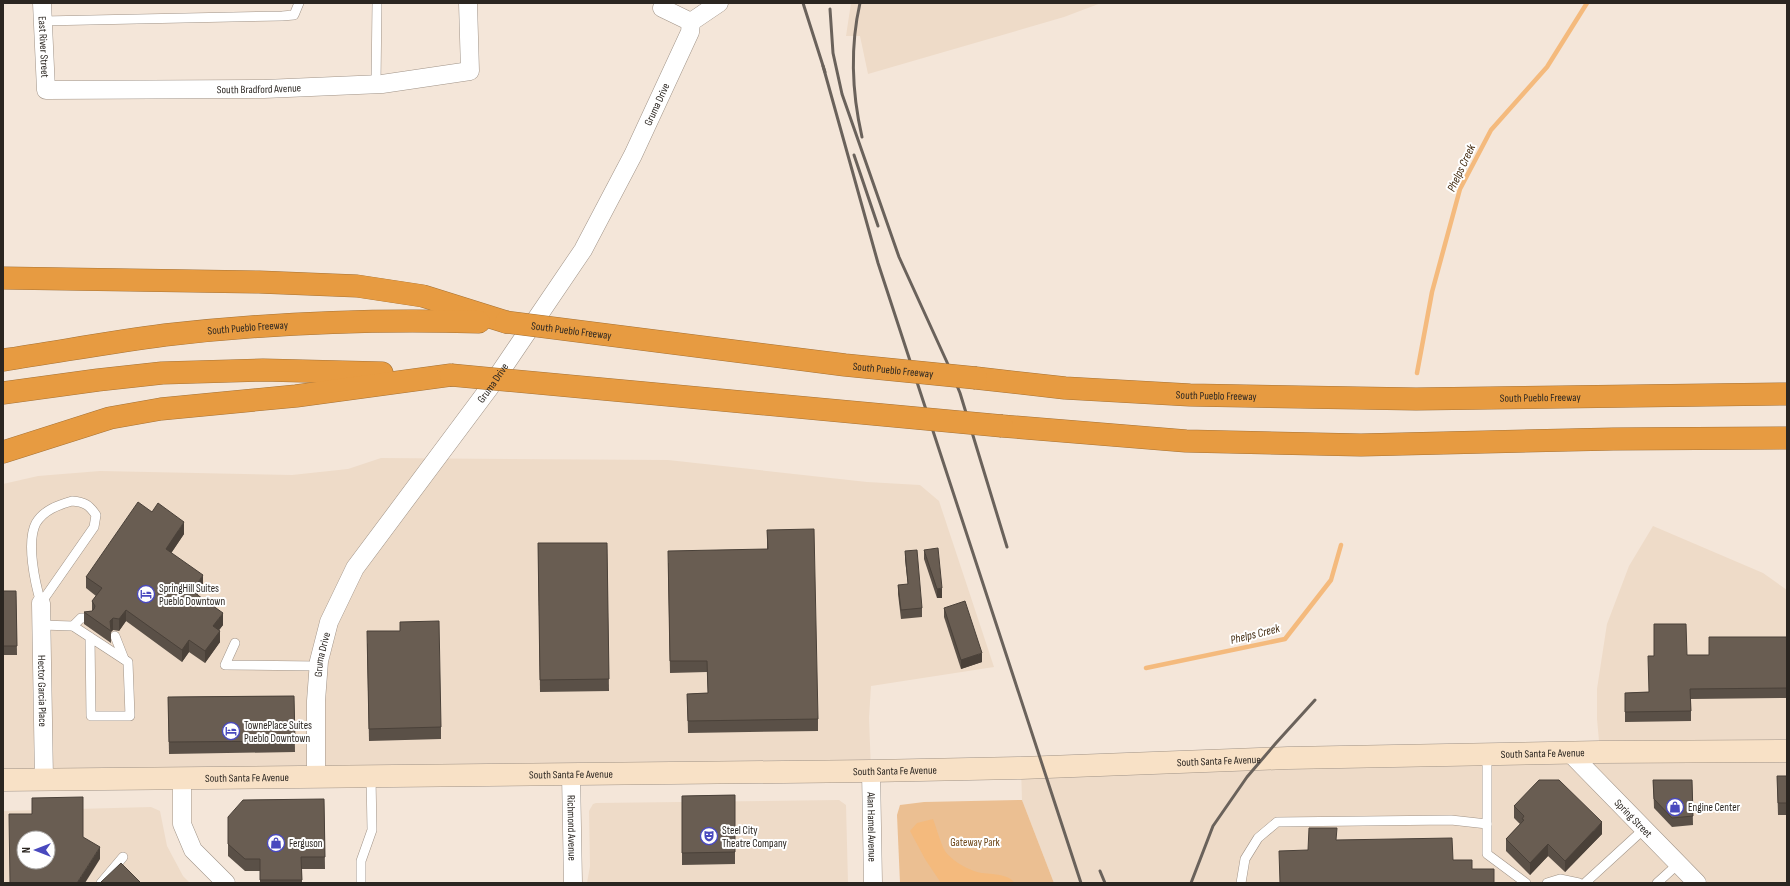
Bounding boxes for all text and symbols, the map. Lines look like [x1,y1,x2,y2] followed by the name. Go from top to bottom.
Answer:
[36,16,51,79] street label: East River Street
[217,81,301,96] street label: South Bradford Avenue
[641,81,672,128] street label: Gruma Drive
[1444,142,1479,194] water label: Phelps Creek
[207,318,289,338] street label: South Pueblo Freeway
[531,319,613,342] street label: South Pueblo Freeway
[852,360,935,381] street label: South Pueblo Freeway
[474,361,511,406] street label: Gruma Drive
[1175,388,1258,403] street label: South Pueblo Freeway
[1500,391,1581,405] street label: South Pueblo Freeway
[159,582,225,608] place label: SpringHill Suites Pueblo Downtown
[136,584,156,604] hotel icon: SpringHill Suites Pueblo Downtown
[1229,621,1282,648] water label: Phelps Creek
[312,631,333,677] street label: Gruma Drive
[35,655,49,727] street label: Hector Garcia Place
[244,719,312,745] place label: TownePlace Suites Pueblo Downtown
[221,721,241,741] hotel icon: TownePlace Suites Pueblo Downtown
[1501,746,1585,761] street label: South Santa Fe Avenue
[1177,753,1261,769] street label: South Santa Fe Avenue
[853,764,937,778] street label: South Santa Fe Avenue
[529,768,613,782] street label: South Santa Fe Avenue
[205,771,289,785] street label: South Santa Fe Avenue
[864,791,879,862] street label: Alan Hamel Avenue
[564,795,579,861] street label: Richmond Avenue
[1612,797,1655,841] street label: Spring Street
[1665,797,1685,817] shop icon: Engine Center
[1688,801,1740,814] place label: Engine Center
[722,824,788,850] place label: Steel City Theatre Company
[699,826,719,846] theatre icon: Steel City Theatre Company
[16,830,56,870] north arrow
[266,833,286,853] shop icon: Ferguson
[950,836,1001,849] park label: Gateway Park
[289,837,323,850] place label: Ferguson
[20,847,33,853] text: N

